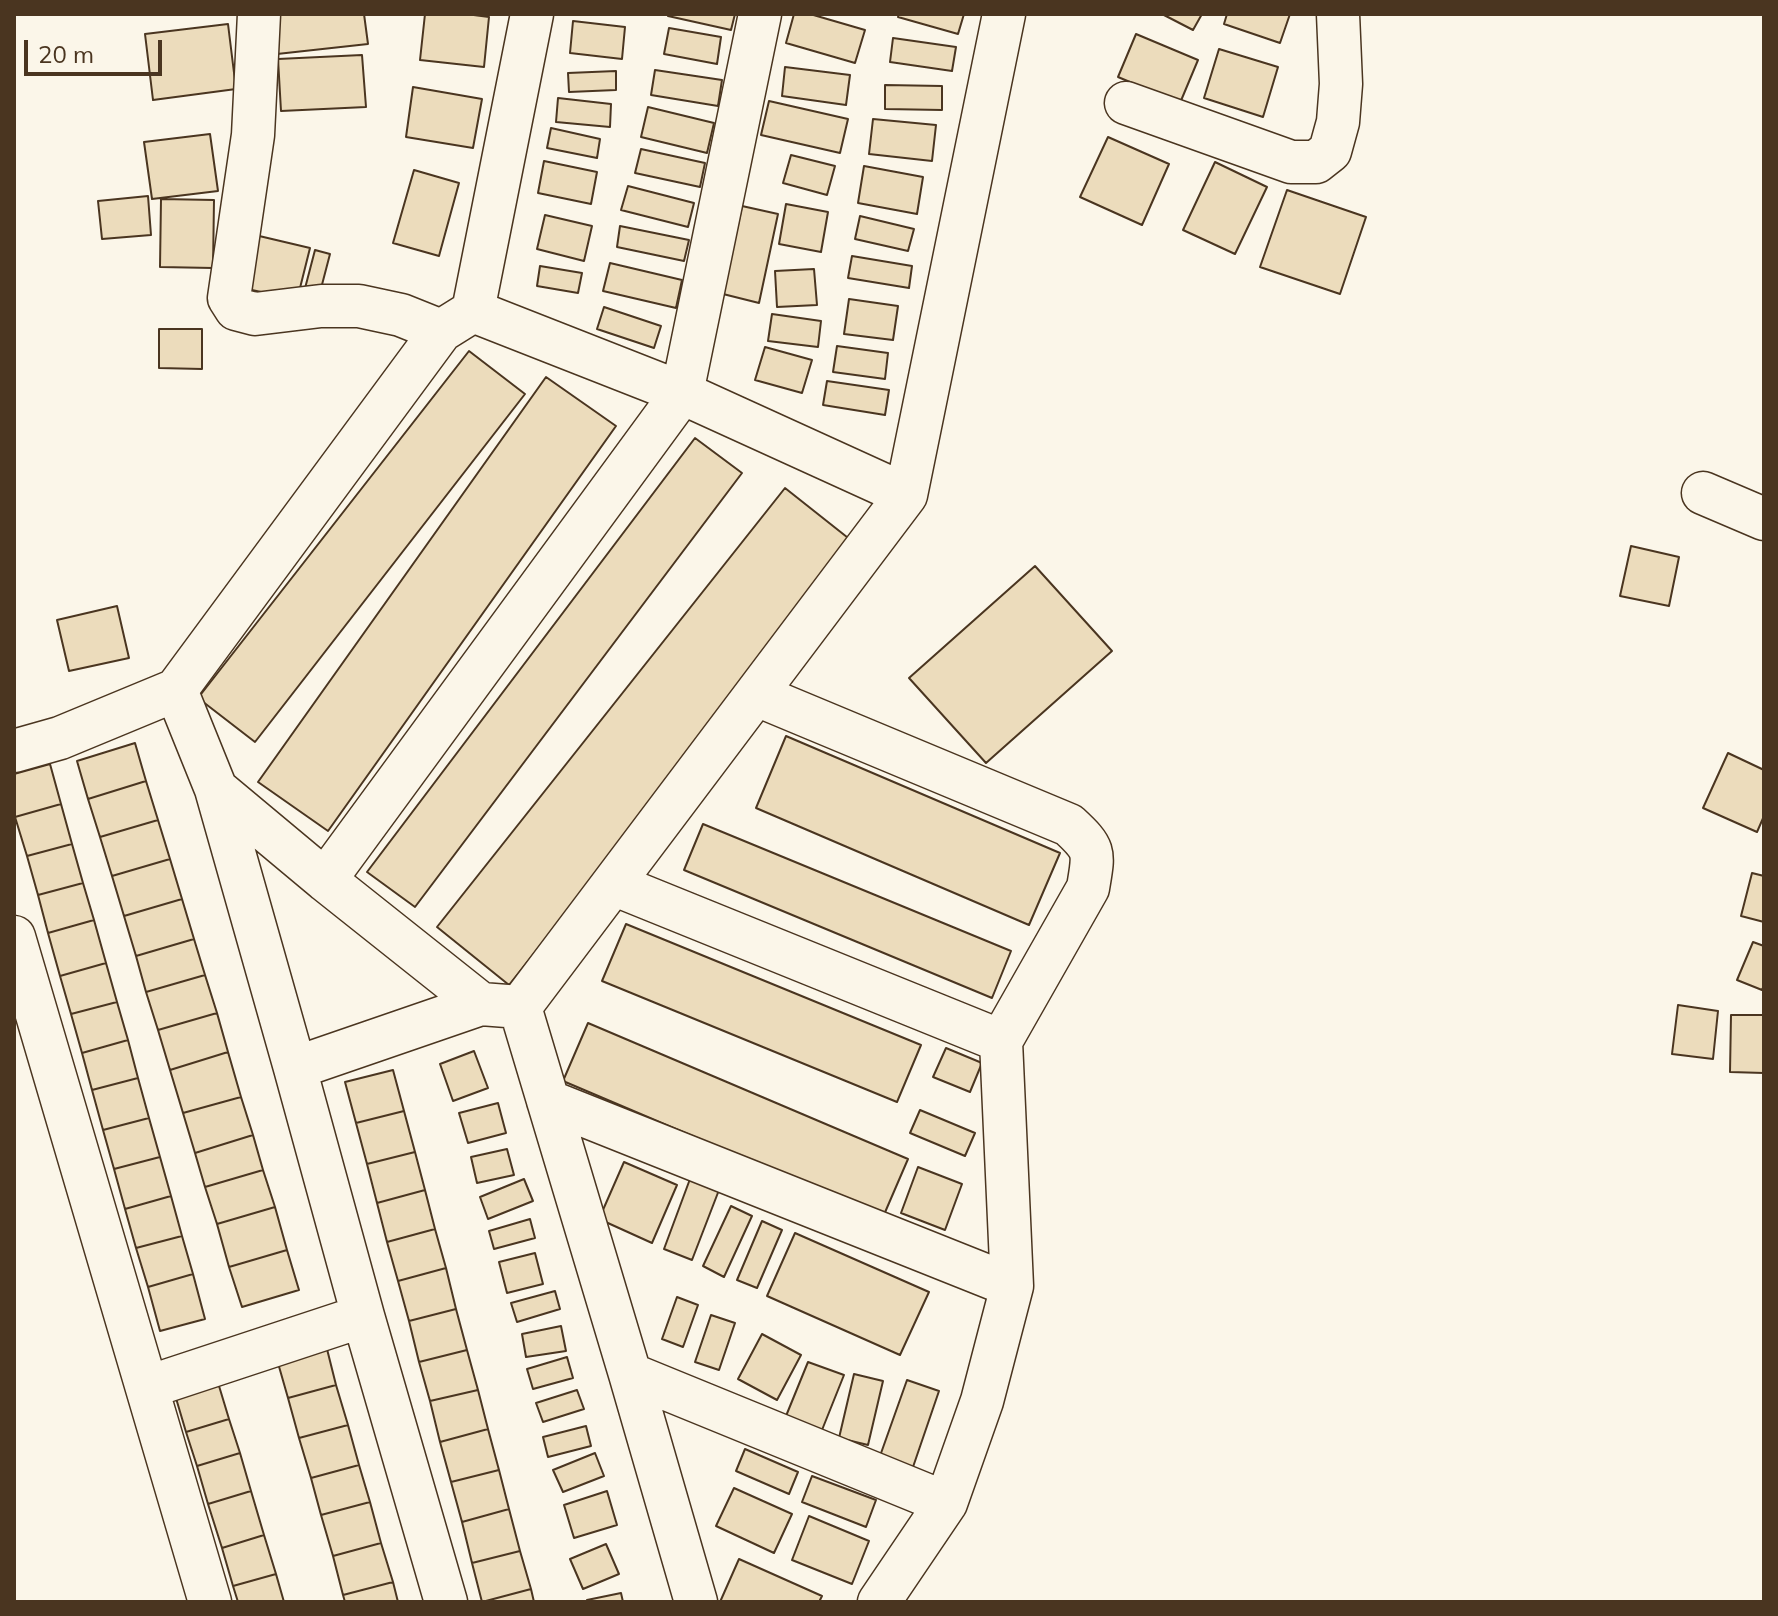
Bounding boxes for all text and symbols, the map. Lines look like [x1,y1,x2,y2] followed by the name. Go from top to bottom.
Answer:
[28,24,166,74] scale bar
[38,39,94,69] text: 20 m

